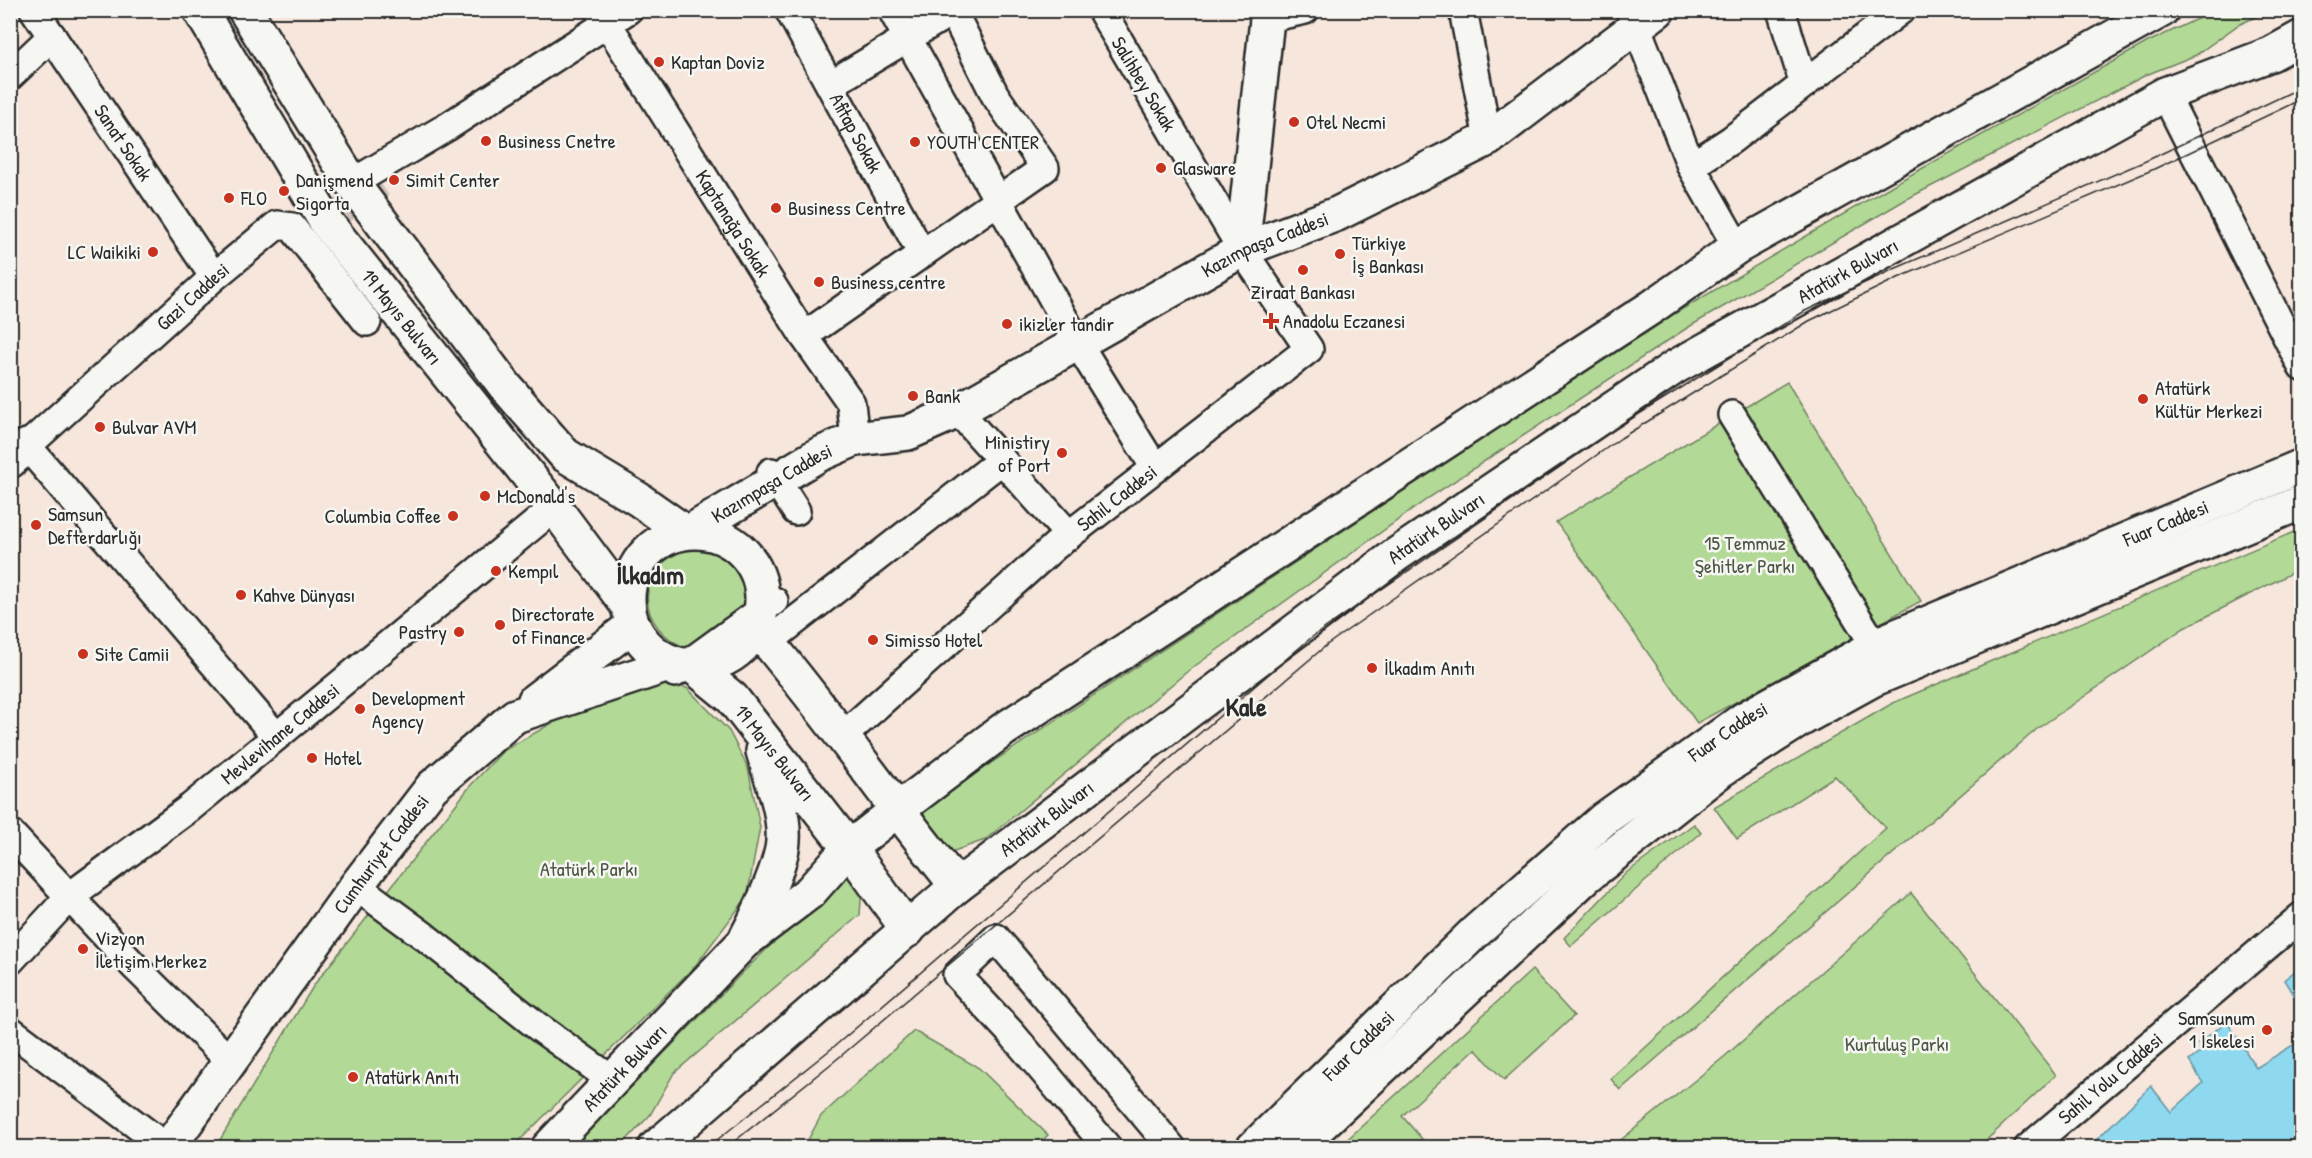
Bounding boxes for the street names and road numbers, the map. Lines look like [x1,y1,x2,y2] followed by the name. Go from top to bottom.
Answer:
[1106,31,1183,136] street label: Salihbey Sokak
[824,88,889,178] street label: Afitap Sokak
[88,99,159,186] street label: Sanat Sokak
[690,164,777,282] street label: Kaptanağa Sokak
[1196,205,1332,283] street label: Kazımpaşa Caddesi
[1792,231,1903,309] street label: Atatürk Bulvarı
[150,256,235,336] street label: Gazi Caddesi
[355,263,449,370] street label: 19 Mayıs Bulvarı
[706,437,836,529] street label: Kazımpaşa Caddesi
[1071,458,1162,537] street label: Sahil Caddesi
[1382,485,1490,570] street label: Atatürk Bulvarı
[2118,493,2212,553] street label: Fuar Caddesi
[215,676,345,790] street label: Mevlevihane Caddesi
[1682,695,1772,768] street label: Fuar Caddesi
[729,699,821,806] street label: 19 Mayıs Bulvarı
[994,774,1099,862] street label: Atatürk Bulvarı
[326,788,435,919] street label: Cumhuriyet Caddesi
[1316,1004,1400,1087] street label: Fuar Caddesi
[576,1018,672,1117] street label: Atatürk Bulvarı
[2052,1026,2168,1130] street label: Sahil Yolu Caddesi

